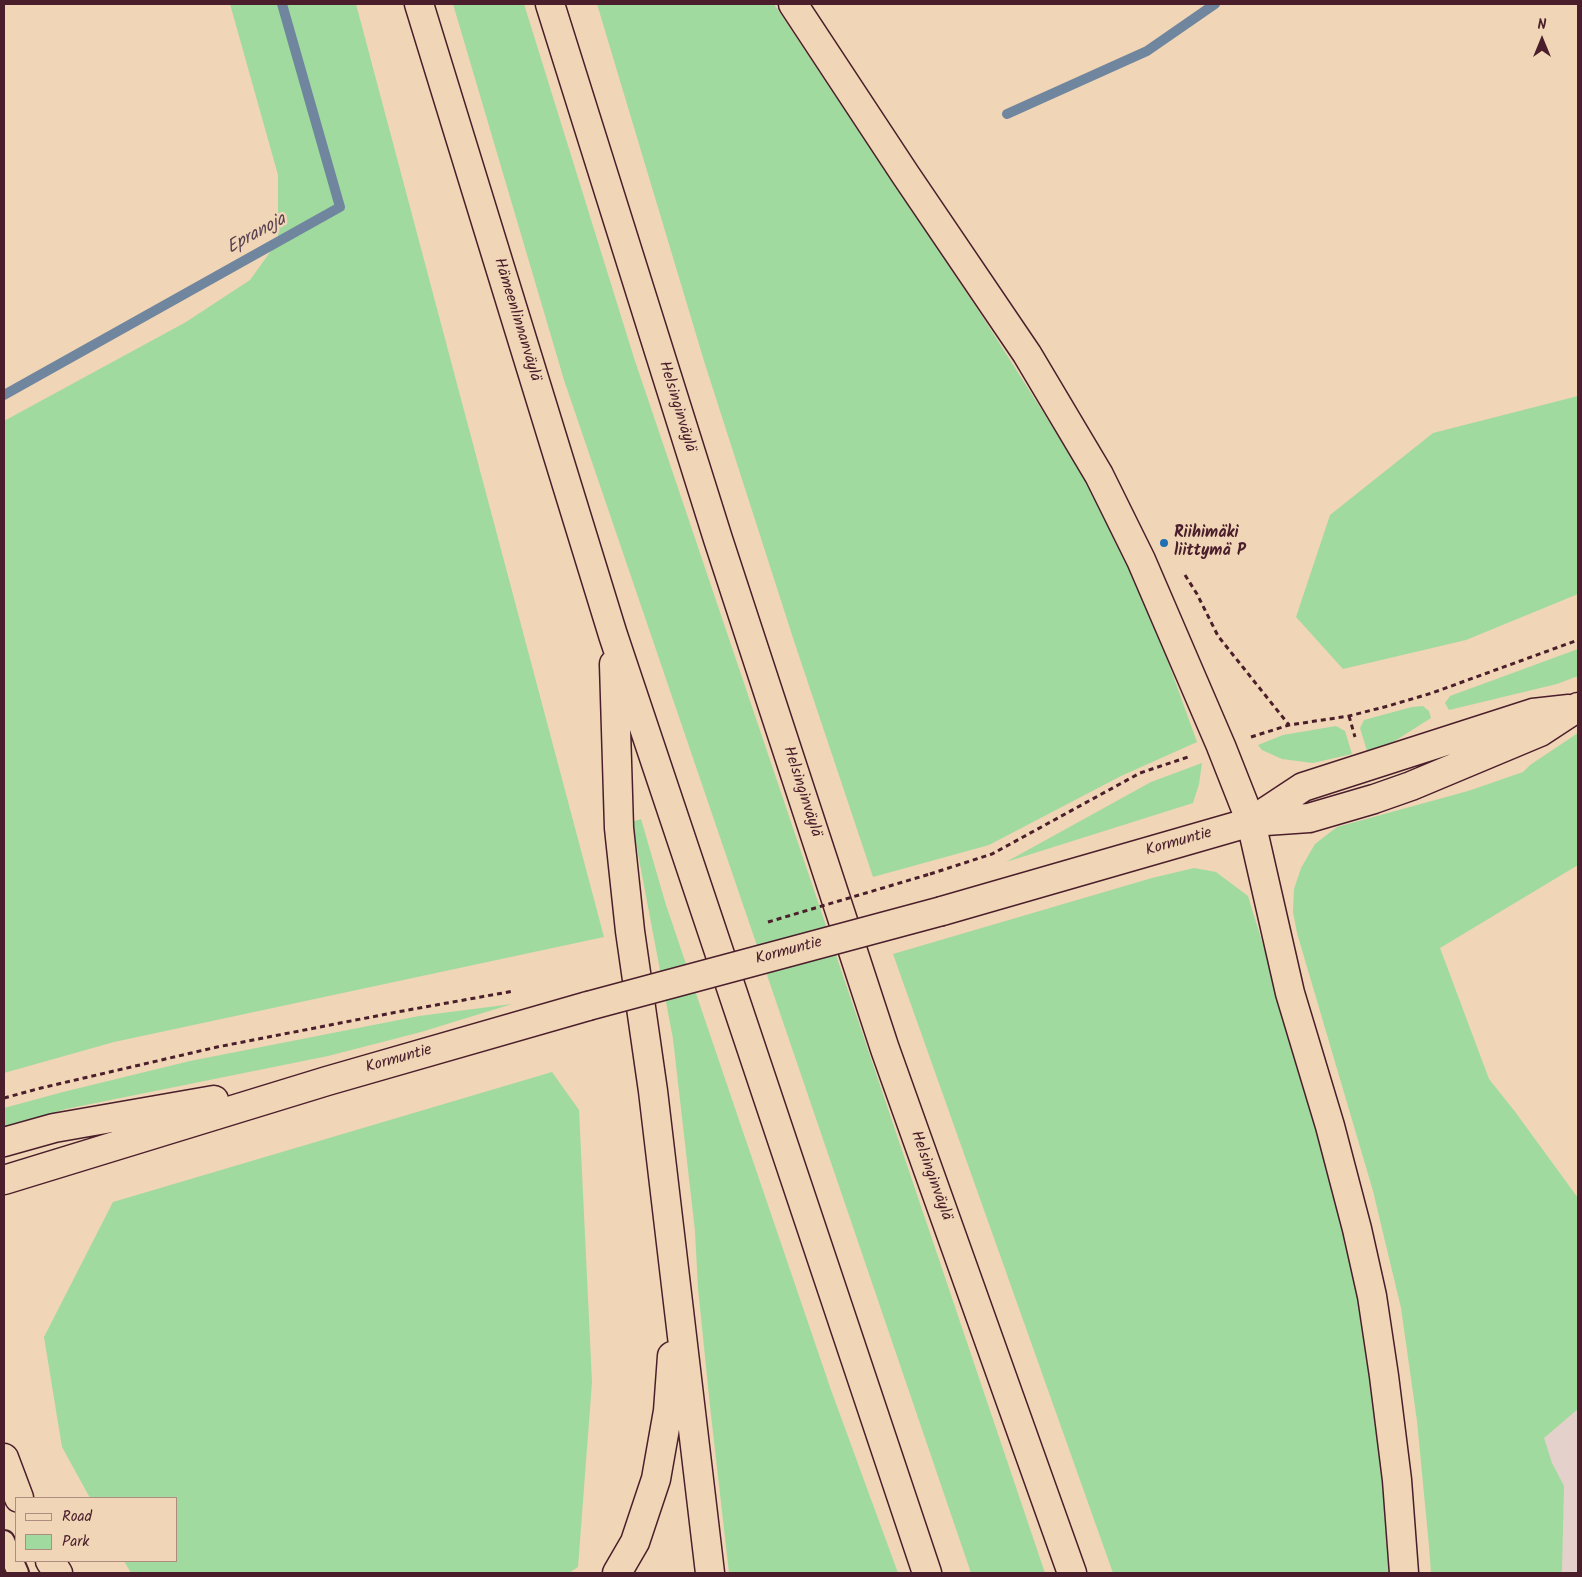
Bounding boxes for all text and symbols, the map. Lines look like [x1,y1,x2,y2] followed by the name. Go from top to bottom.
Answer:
[1538,14,1546,36] text: N
[1517,15,1567,65] north arrow
[224,210,290,260] water label: Epranoja
[488,256,544,384] street label: Hämeenlinnanväylä
[653,359,699,455] street label: Helsinginväylä
[1174,524,1246,562] place label: Riihimäki liittymä P
[1158,537,1170,549] marker: Riihimäki liittymä P
[777,744,825,840] street label: Helsinginväylä
[1144,824,1214,862] street label: Kormuntie
[754,934,824,970] street label: Kormuntie
[364,1041,434,1079] street label: Kormuntie
[905,1128,955,1224] street label: Helsinginväylä
[15,1497,178,1562] legend
[62,1505,92,1529] text: Road
[62,1530,89,1554] text: Park

